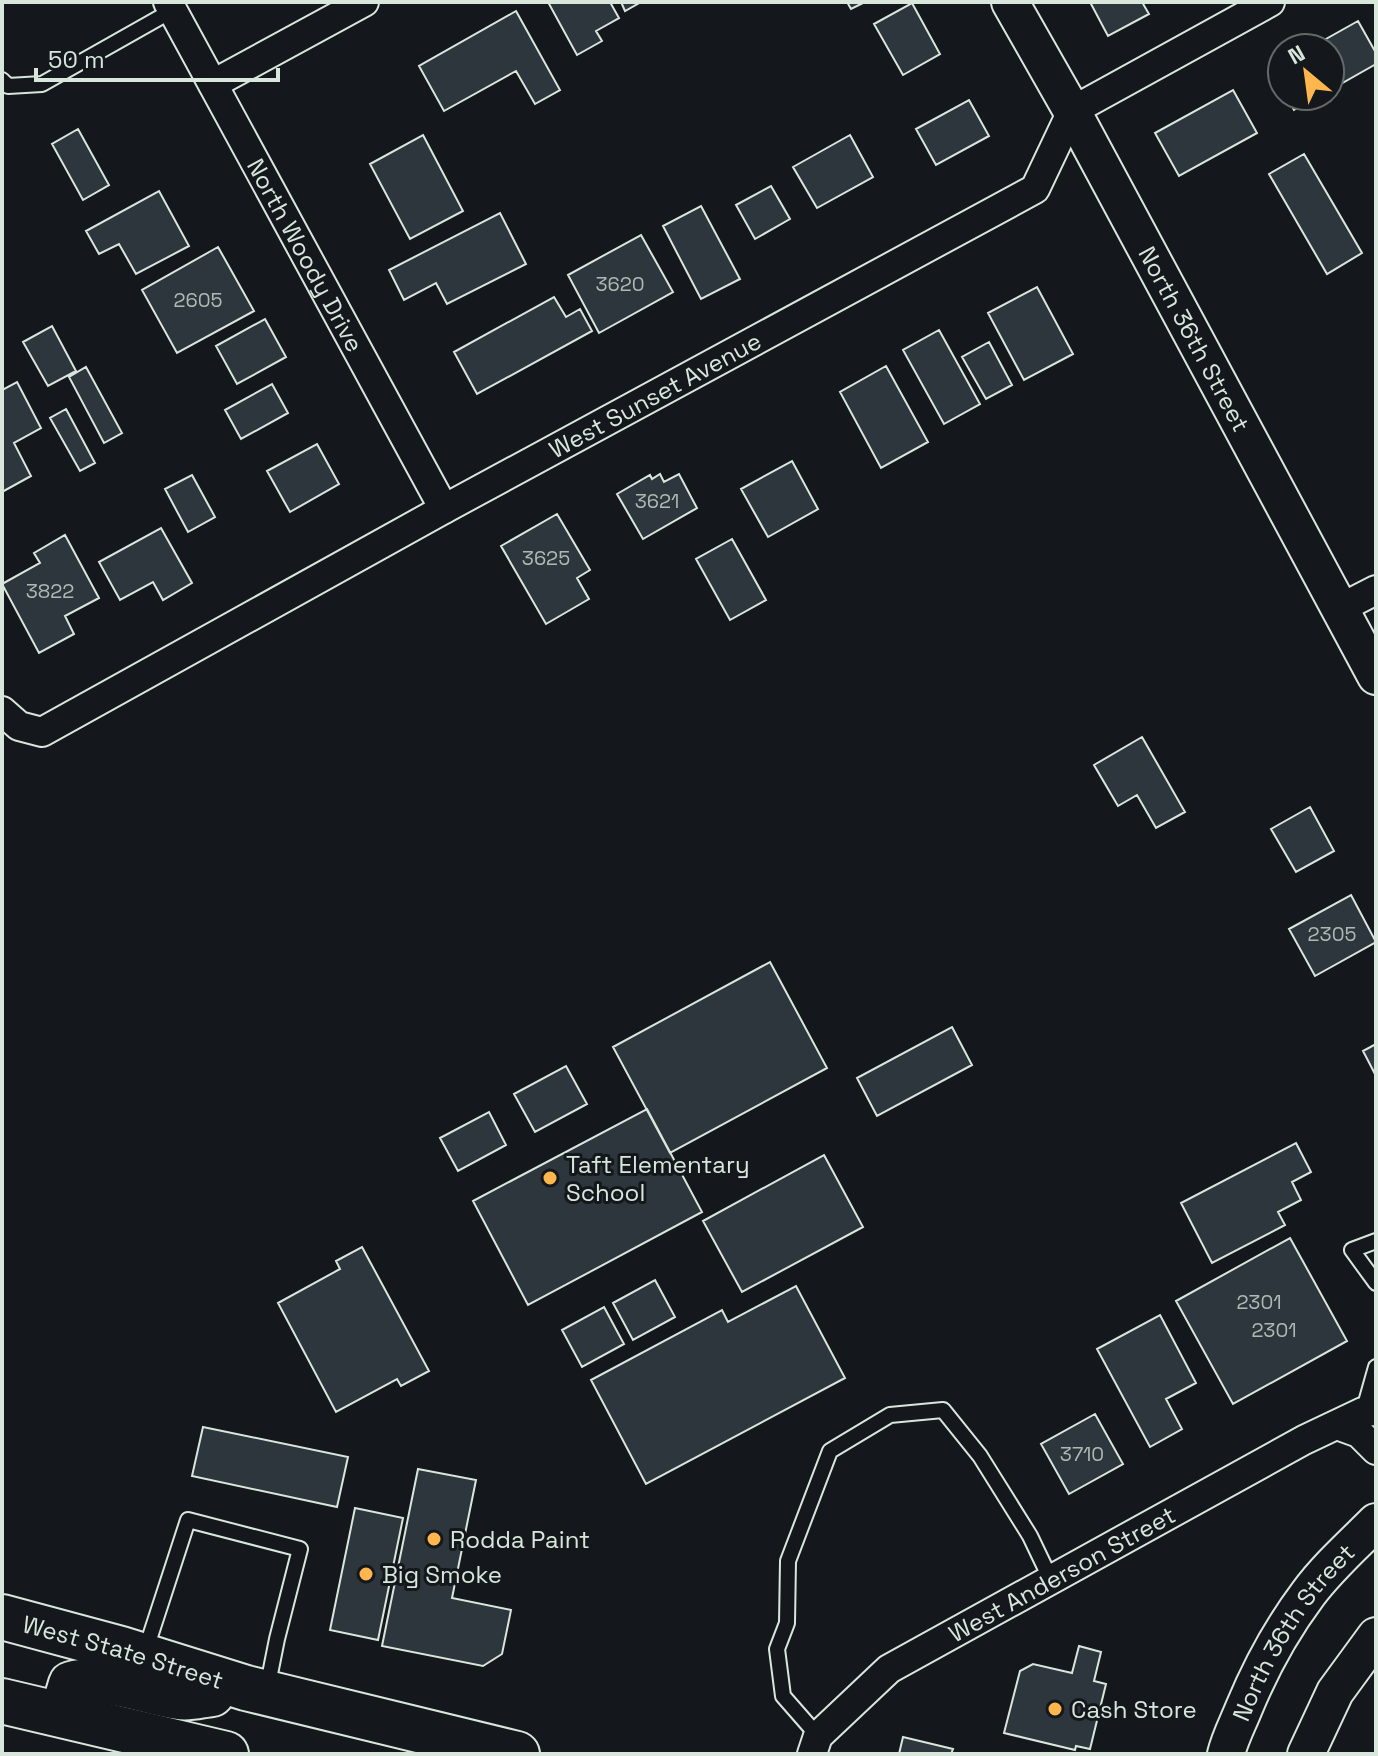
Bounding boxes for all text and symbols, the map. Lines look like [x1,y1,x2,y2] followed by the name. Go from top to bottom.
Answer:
[36,32,278,82] scale bar
[1266,32,1346,112] north arrow
[1283,39,1310,70] text: N
[48,44,105,75] text: 50 m
[240,153,371,357] street label: North Woody Drive
[1132,241,1257,437] street label: North 36th Street
[595,271,645,297] house number: 3620
[173,287,223,313] house number: 2605
[543,325,766,465] street label: West Sunset Avenue
[635,488,679,514] house number: 3621
[522,545,570,571] house number: 3625
[26,578,74,604] house number: 3822
[1308,921,1356,947] house number: 2305
[566,1149,750,1208] place label: Taft Elementary School
[541,1169,559,1187] marker: Taft Elementary School
[1236,1289,1282,1315] house number: 2301
[1251,1317,1297,1343] house number: 2301
[1060,1441,1104,1467] house number: 3710
[943,1499,1181,1649] street label: West Anderson Street
[450,1524,590,1555] place label: Rodda Paint
[425,1530,443,1548] marker: Rodda Paint
[1225,1536,1361,1726] street label: North 36th Street
[382,1559,502,1590] place label: Big Smoke
[357,1565,375,1583] marker: Big Smoke
[19,1608,227,1696] street label: West State Street
[1071,1694,1197,1725] place label: Cash Store
[1046,1700,1064,1718] marker: Cash Store

